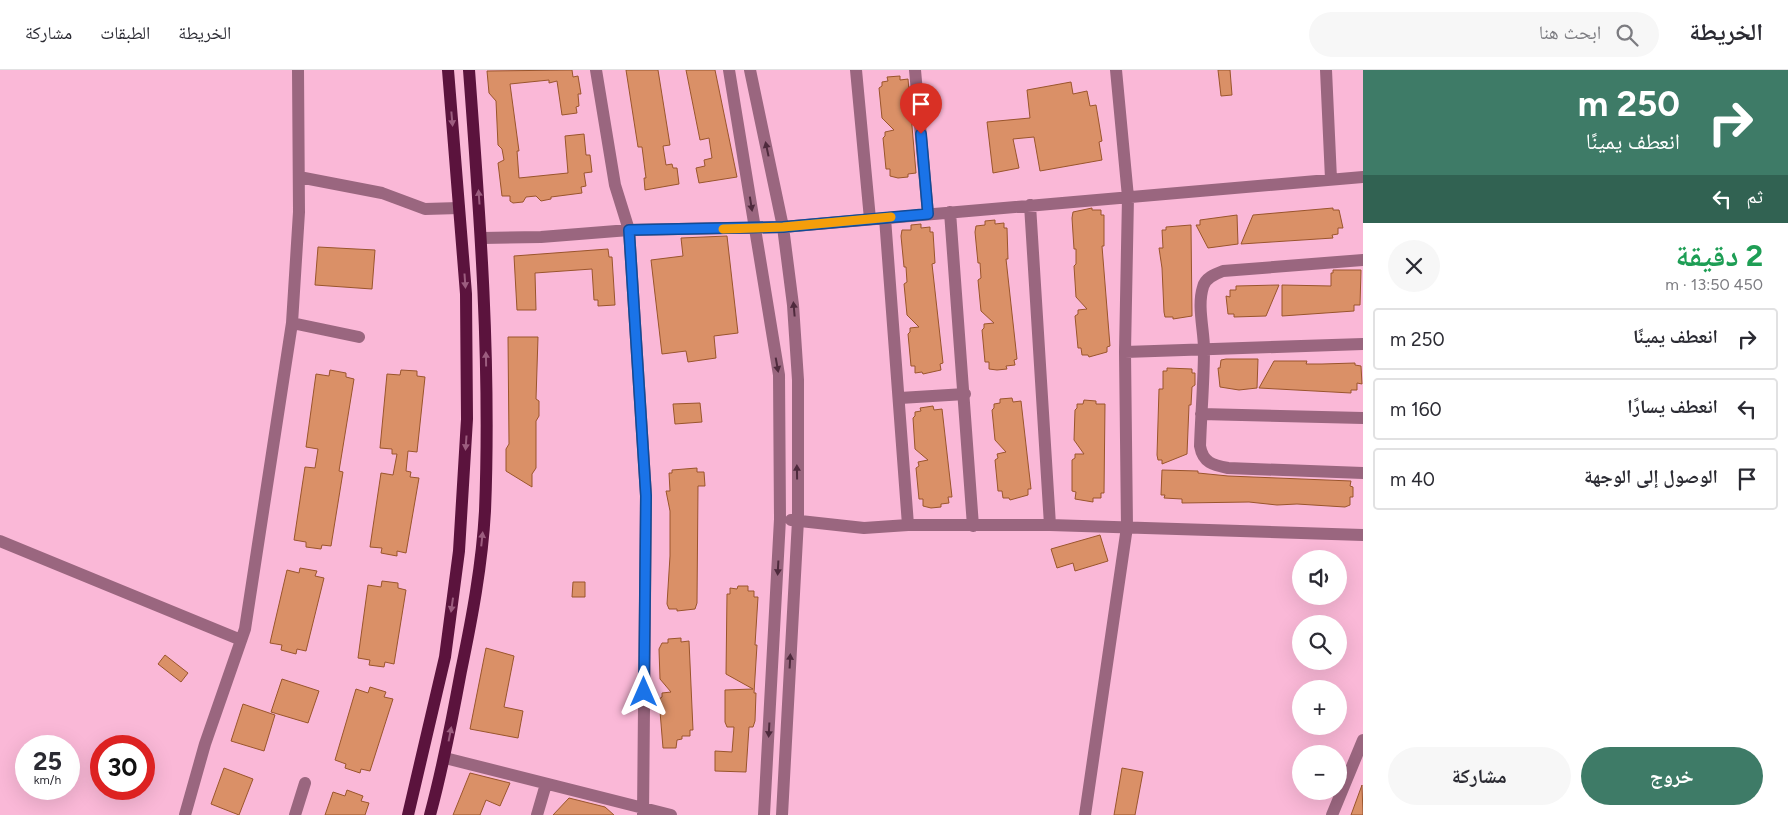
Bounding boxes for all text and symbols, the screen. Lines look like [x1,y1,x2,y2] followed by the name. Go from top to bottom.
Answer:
[1309,12,1659,57] search box
[1689,17,1763,46] text: الخريطة
[1539,21,1601,44] text: ابحث هنا
[1613,21,1641,49] icon: search
[25,22,72,44] text: مشاركة
[100,22,150,44] text: الطبقات
[178,22,231,44] text: الخريطة
[900,83,942,134] pin
[1578,83,1680,125] text: 250 m
[907,90,935,118] icon: arrive
[1698,90,1763,155] icon: right
[449,111,457,127] one-way arrow
[1586,128,1680,155] text: انعطف يمينًا
[762,141,770,157] one-way arrow
[1708,185,1736,213] icon: left
[1746,185,1763,208] text: ثم
[475,189,483,205] one-way arrow
[747,197,755,213] one-way arrow
[1675,237,1763,274] text: 2 دقيقة
[1388,240,1440,292] button: close
[461,273,469,289] one-way arrow
[1665,275,1763,294] text: 450 m · 13:50
[789,301,797,317] one-way arrow
[1633,325,1718,348] text: انعطف يمينًا
[1733,325,1761,353] icon: right
[1390,328,1445,351] text: 250 m
[482,351,490,367] one-way arrow
[774,357,782,373] one-way arrow
[1627,395,1718,418] text: انعطف يسارًا
[1733,395,1761,423] icon: left
[1390,398,1442,421] text: 160 m
[461,435,469,451] one-way arrow
[793,463,801,479] one-way arrow
[1584,465,1718,488] text: الوصول إلى الوجهة
[1733,465,1761,493] icon: arrive
[1390,468,1435,491] text: 40 m
[478,531,486,547] one-way arrow
[1292,550,1347,800] map controls
[1292,550,1347,605] button: sound
[773,560,781,576] one-way arrow
[448,597,456,613] one-way arrow
[1292,615,1347,670] button: search
[787,653,795,669] one-way arrow
[617,665,669,717] position arrow
[1292,680,1347,735] button: +
[765,722,773,738] one-way arrow
[446,725,454,741] one-way arrow
[90,735,155,800] speed limit sign: 30
[1292,745,1347,800] button: −
[33,746,62,776] text: 25
[1388,747,1571,805] button: مشاركة
[1581,747,1763,805] button: خروج
[34,773,61,787] text: km/h

